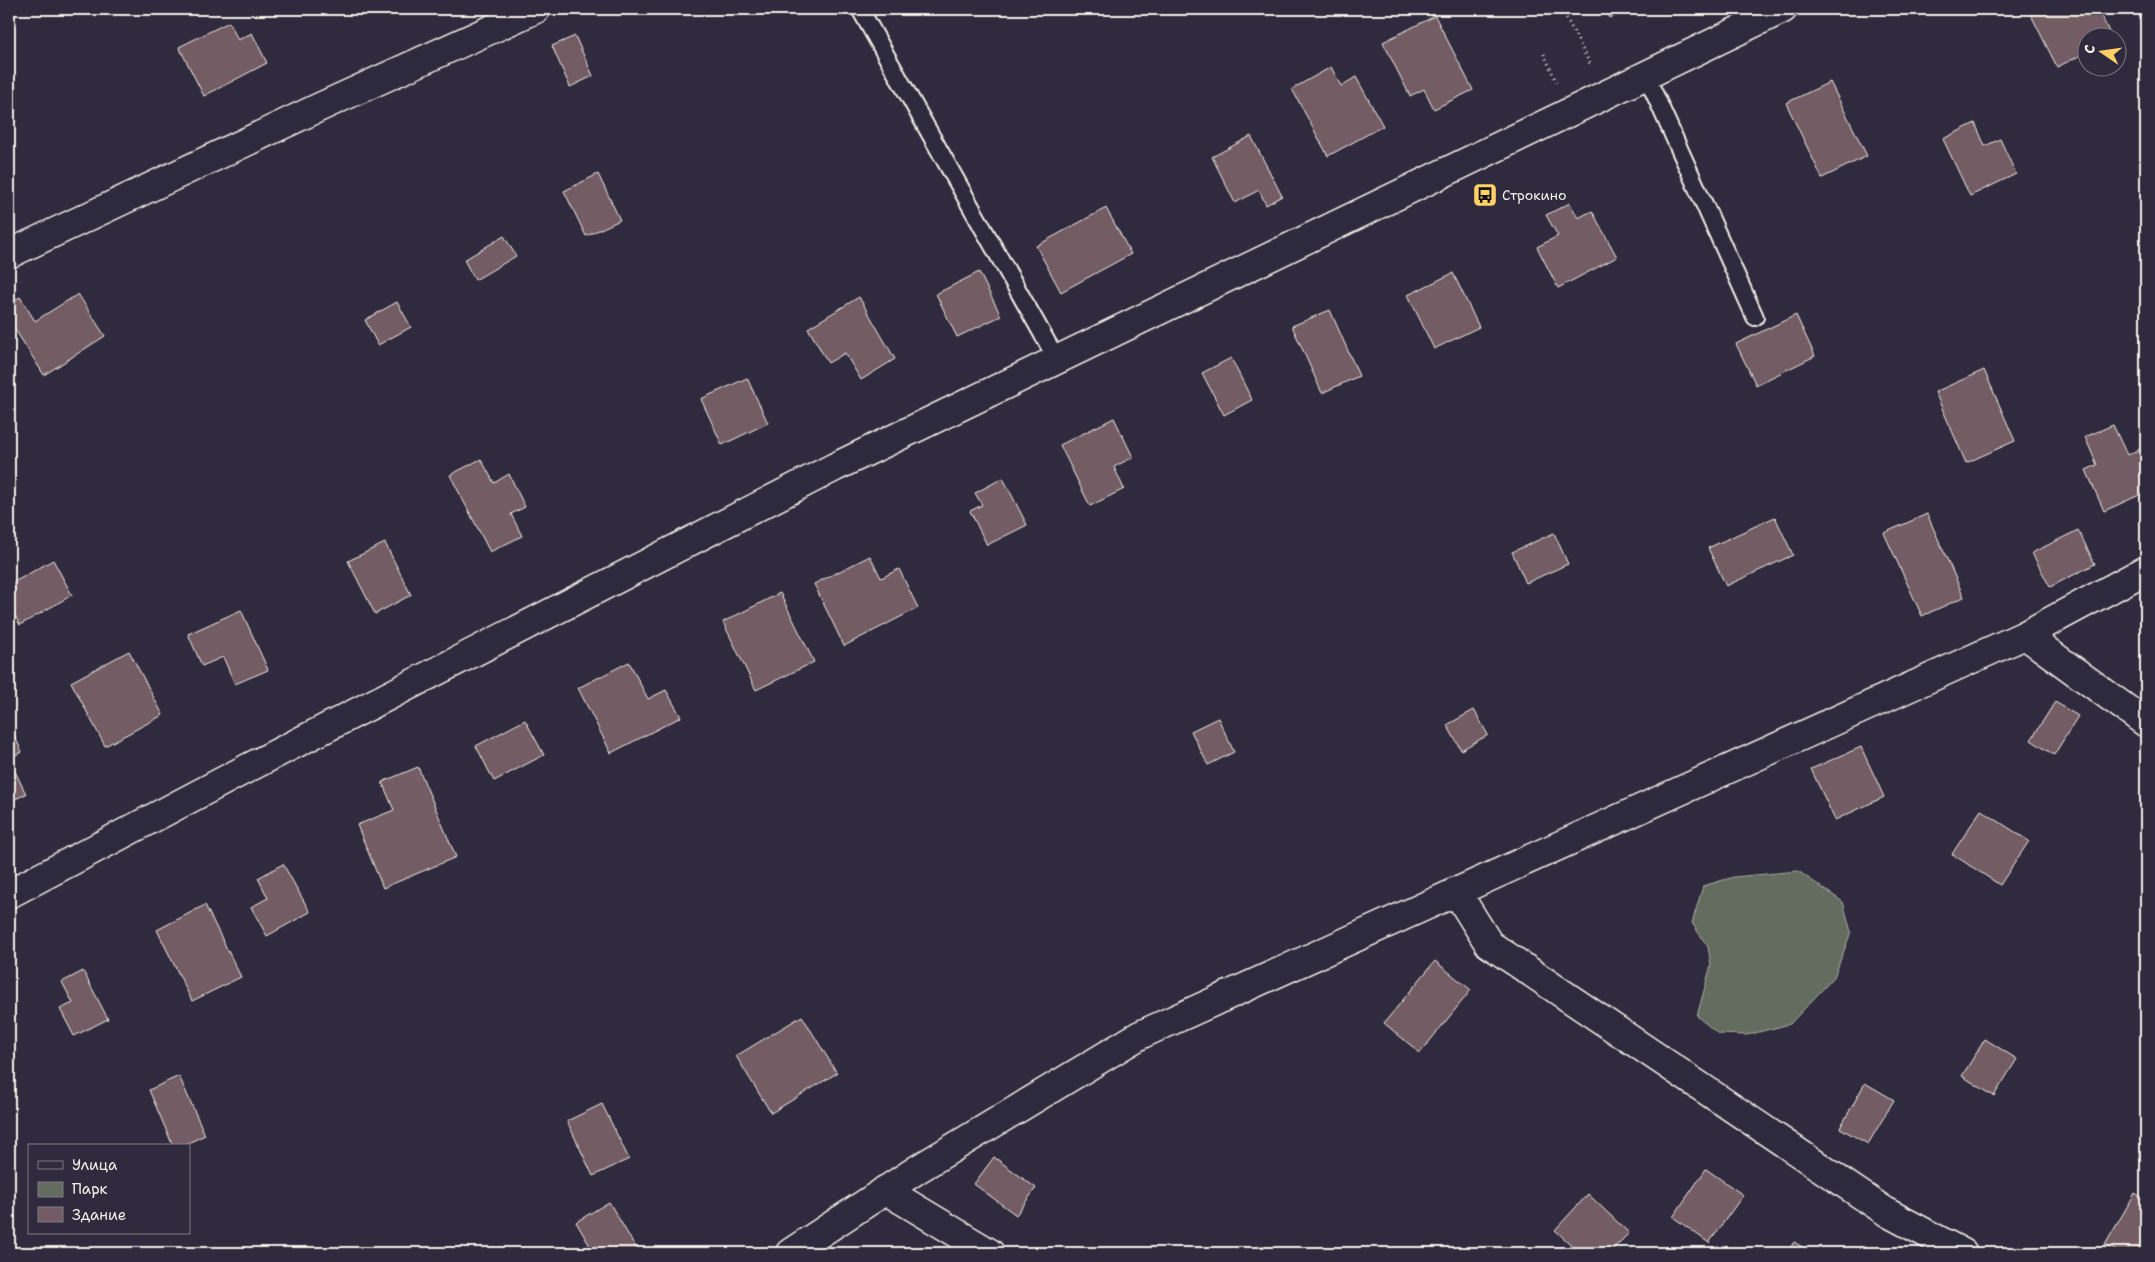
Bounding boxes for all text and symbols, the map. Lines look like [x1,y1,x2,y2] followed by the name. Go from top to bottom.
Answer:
[2078,28,2128,78] north arrow
[2080,43,2099,55] text: С
[1472,182,1498,208] bus stop icon: Строкино
[1502,186,1566,204] place label: Строкино
[28,1144,190,1234] legend
[72,1155,118,1175] text: Улица
[72,1179,108,1199] text: Парк
[72,1205,126,1225] text: Здание

